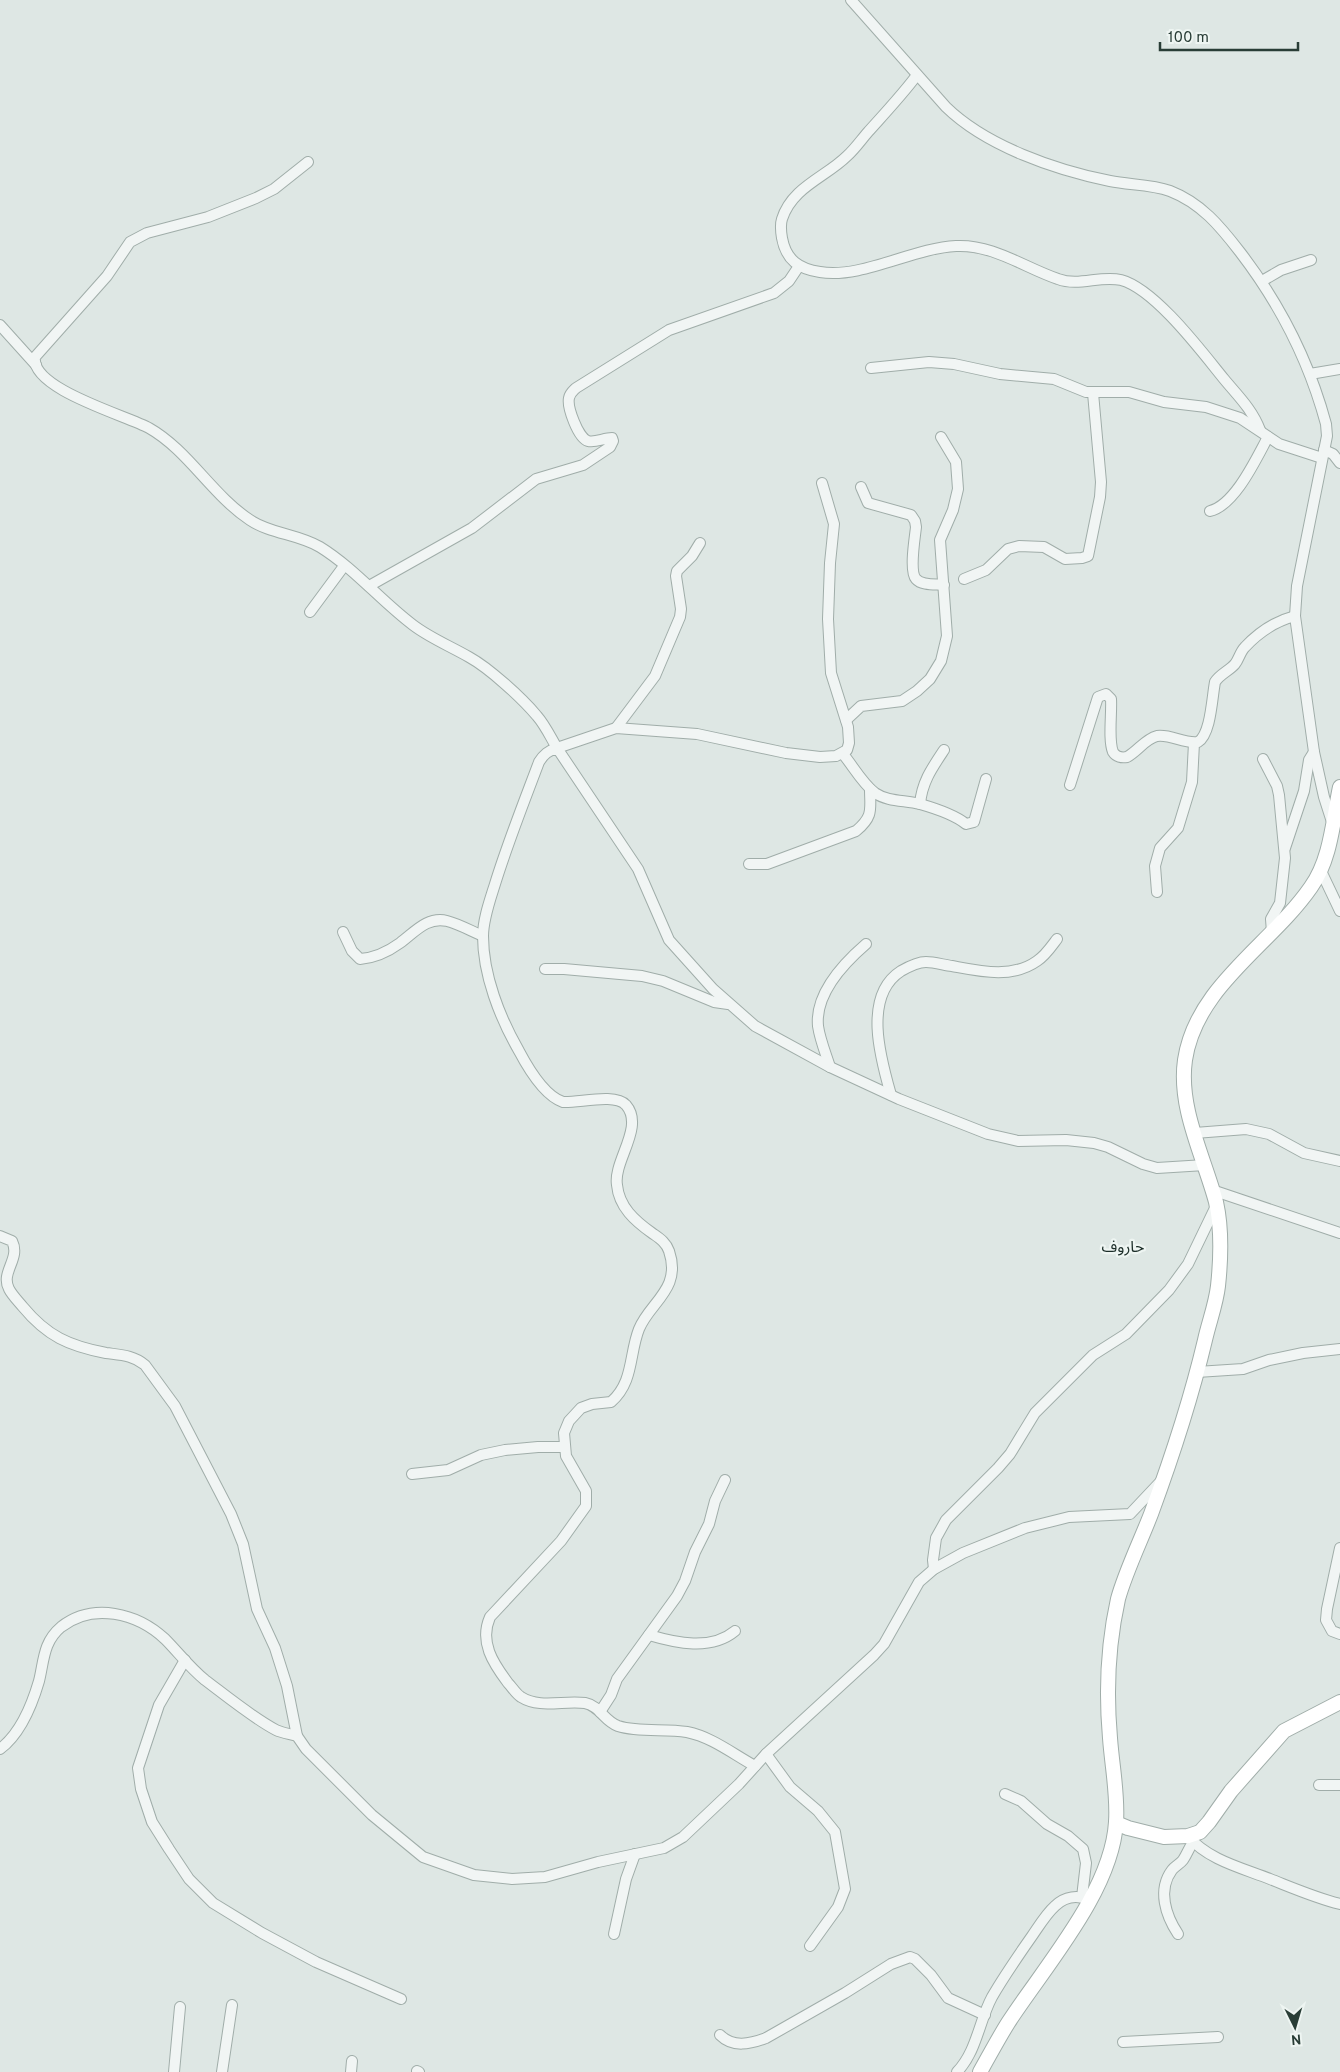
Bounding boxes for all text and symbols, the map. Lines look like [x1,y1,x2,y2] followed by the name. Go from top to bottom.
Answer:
[1160,20,1298,52] scale bar
[1168,29,1209,48] text: 100 m
[1102,1238,1144,1258] district label: حاروف
[1270,2002,1320,2052] north arrow
[1290,2030,1302,2047] text: N

